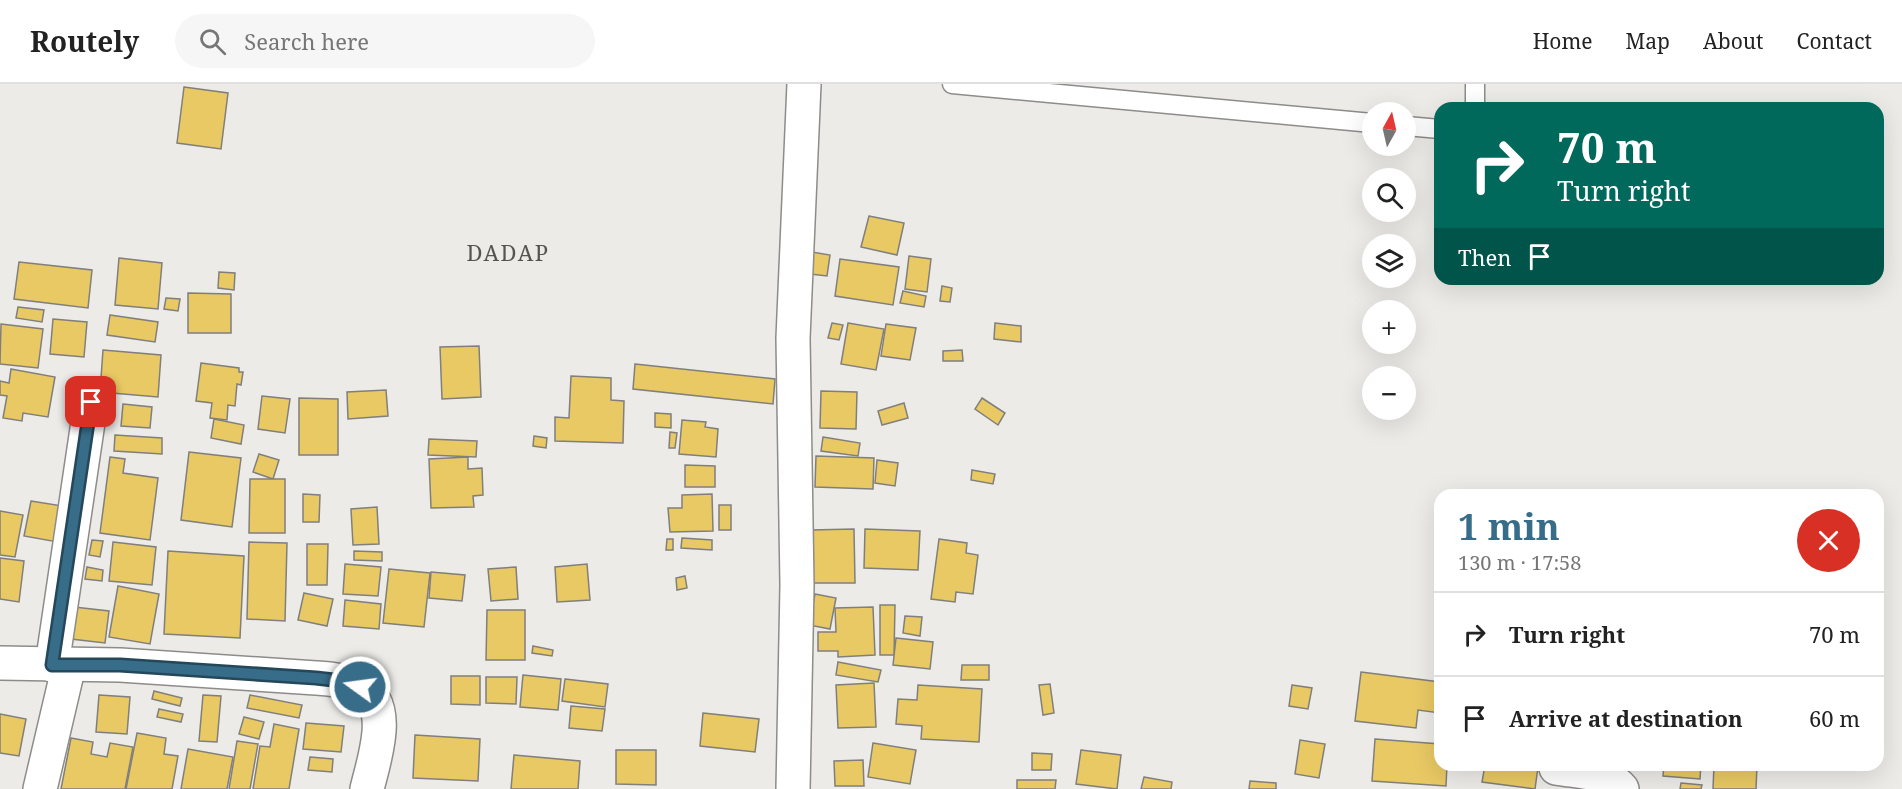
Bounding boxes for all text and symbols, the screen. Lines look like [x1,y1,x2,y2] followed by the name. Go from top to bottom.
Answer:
[175,14,595,68] search box
[30,22,139,60] text: Routely
[196,25,229,58] icon: search
[244,26,369,56] text: Search here
[1533,27,1593,55] text: Home
[1626,27,1670,55] text: Map
[1703,27,1764,55] text: About
[1797,27,1872,55] text: Contact
[1362,102,1416,156] north arrow
[1362,102,1416,420] map controls
[1557,118,1657,175] text: 70 m
[1458,126,1536,204] icon: right
[1362,168,1416,222] button: search
[1557,172,1690,209] text: Turn right
[1362,234,1416,288] button: layers
[467,237,549,267] district label: DADAP
[1523,240,1556,273] icon: arrive
[1458,242,1511,272] text: Then
[1362,300,1416,354] button: +
[1362,366,1416,420] button: −
[65,376,116,427] pin
[74,385,107,418] icon: arrive
[1458,502,1560,551] text: 1 min
[1797,509,1860,572] button: close
[1458,549,1581,576] text: 130 m · 17:58
[1458,618,1491,651] icon: right
[1509,619,1625,649] text: Turn right
[1809,619,1860,649] text: 70 m
[328,655,392,719] position arrow
[1458,702,1491,735] icon: arrive
[1509,703,1743,733] text: Arrive at destination
[1809,703,1860,733] text: 60 m

